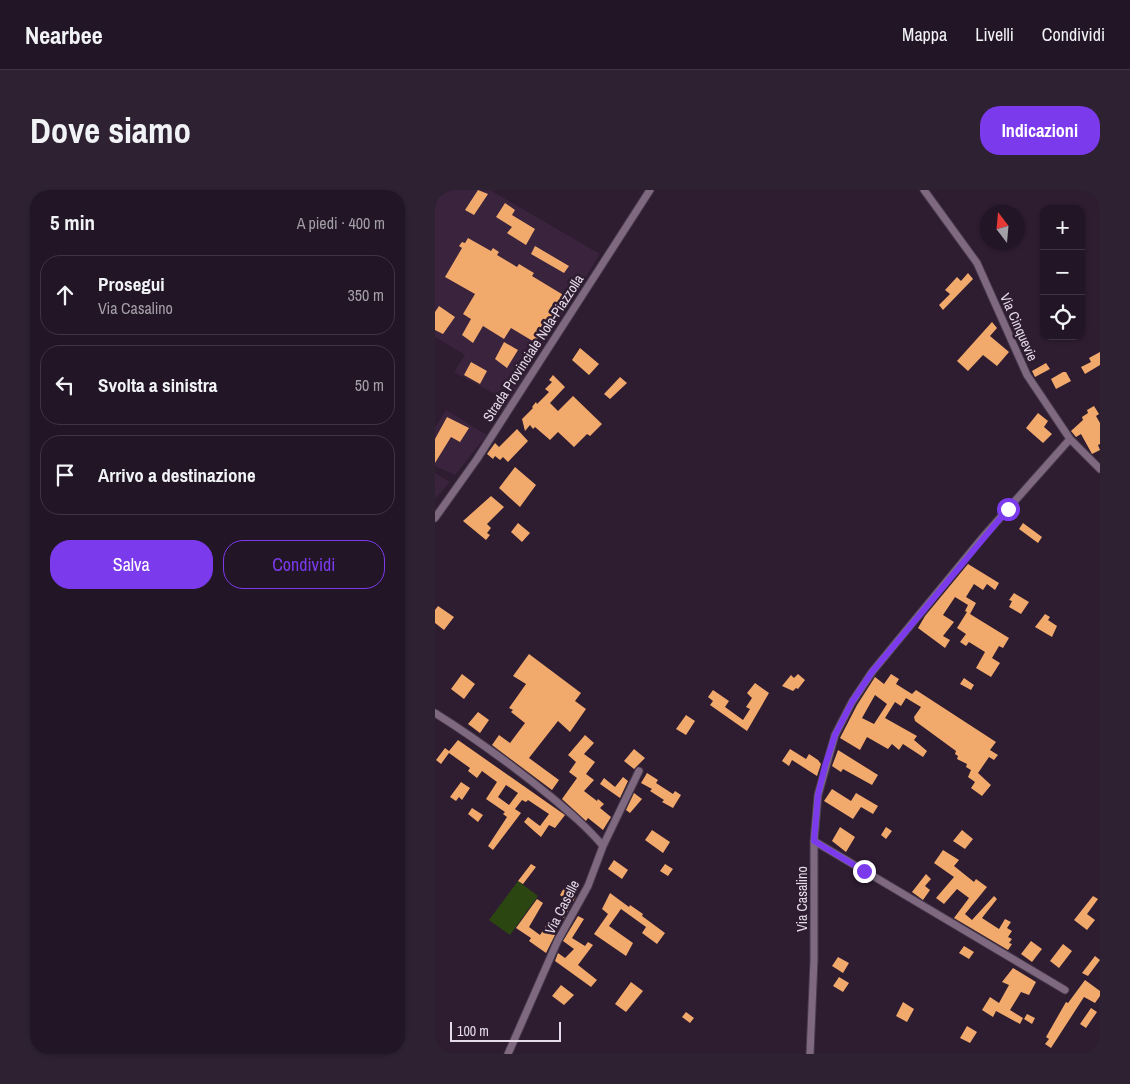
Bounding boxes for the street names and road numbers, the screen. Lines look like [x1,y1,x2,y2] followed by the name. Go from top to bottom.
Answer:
[479,271,588,425] street label: Strada Provinciale Nola-Piazzolla
[996,290,1042,364] street label: Via Cinquevie
[793,866,811,932] street label: Via Casalino
[541,877,583,937] street label: Via Caselle

